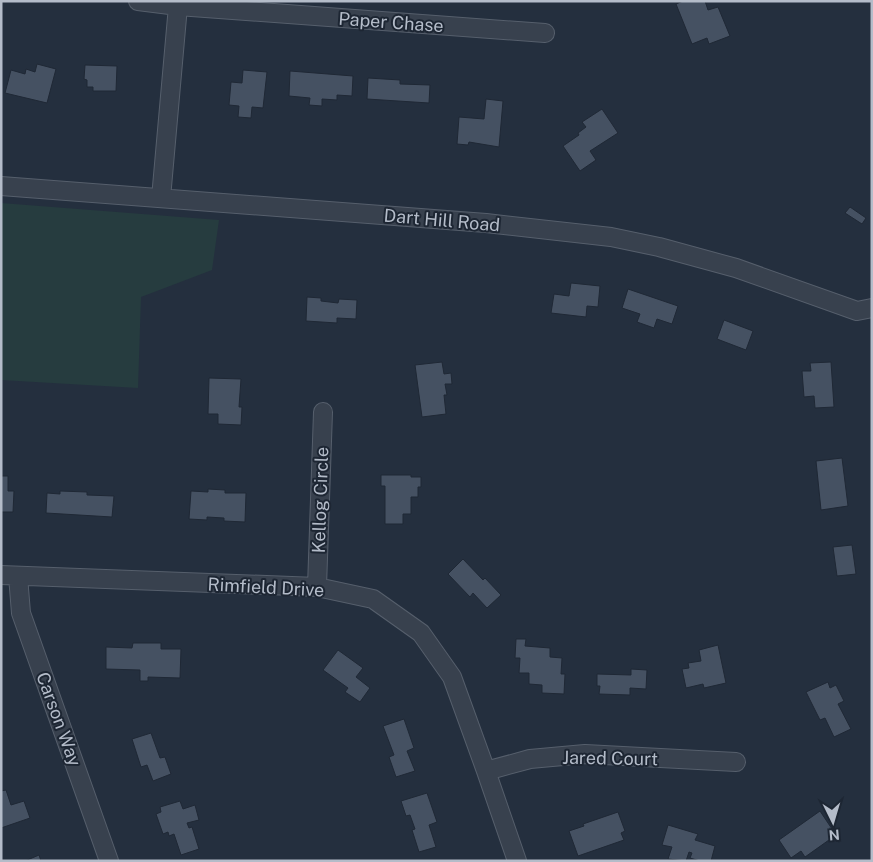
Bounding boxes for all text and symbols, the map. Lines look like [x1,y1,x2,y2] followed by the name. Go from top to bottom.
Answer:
[338,8,444,36] street label: Paper Chase
[383,204,501,236] street label: Dart Hill Road
[308,446,332,554] street label: Kellog Circle
[207,573,325,601] street label: Rimfield Drive
[32,669,86,769] street label: Carson Way
[562,747,658,769] street label: Jared Court
[808,797,858,847] north arrow
[828,827,840,843] text: N

